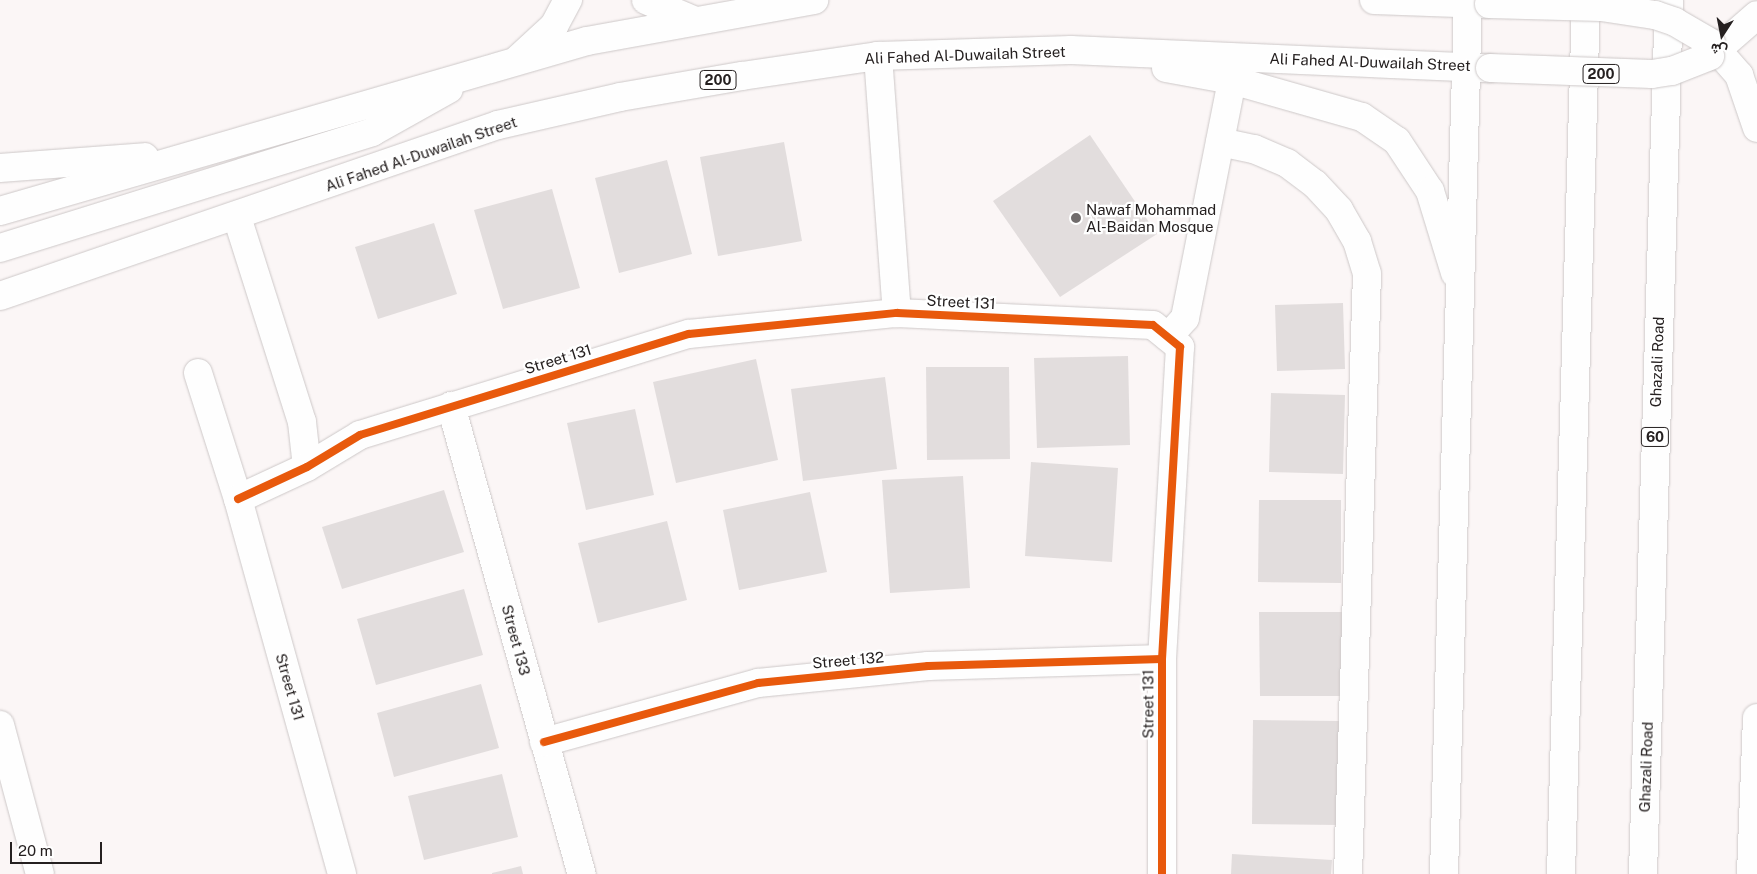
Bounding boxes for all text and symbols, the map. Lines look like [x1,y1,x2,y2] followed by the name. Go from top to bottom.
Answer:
[1697,10,1747,60] north arrow
[1709,40,1729,59] text: ش
[864,42,1066,68] street label: Ali Fahed Al-Duwailah Street
[1269,49,1471,75] street label: Ali Fahed Al-Duwailah Street
[1582,62,1620,86] road number: 200
[699,68,737,92] road number: 200
[323,113,519,195] street label: Ali Fahed Al-Duwailah Street
[1086,200,1216,235] place label: Nawaf Mohammad Al-Baidan Mosque
[1070,212,1082,224] marker: Nawaf Mohammad Al-Baidan Mosque
[926,291,996,313] street label: Street 131
[1646,316,1668,408] street label: Ghazali Road
[522,340,594,378] street label: Street 131
[1640,426,1670,448] road number: 60
[498,603,534,677] street label: Street 133
[811,648,885,672] street label: Street 132
[272,651,308,723] street label: Street 131
[1139,669,1157,739] street label: Street 131
[1635,721,1657,813] street label: Ghazali Road
[12,832,105,864] scale bar
[18,842,53,859] text: 20 m

